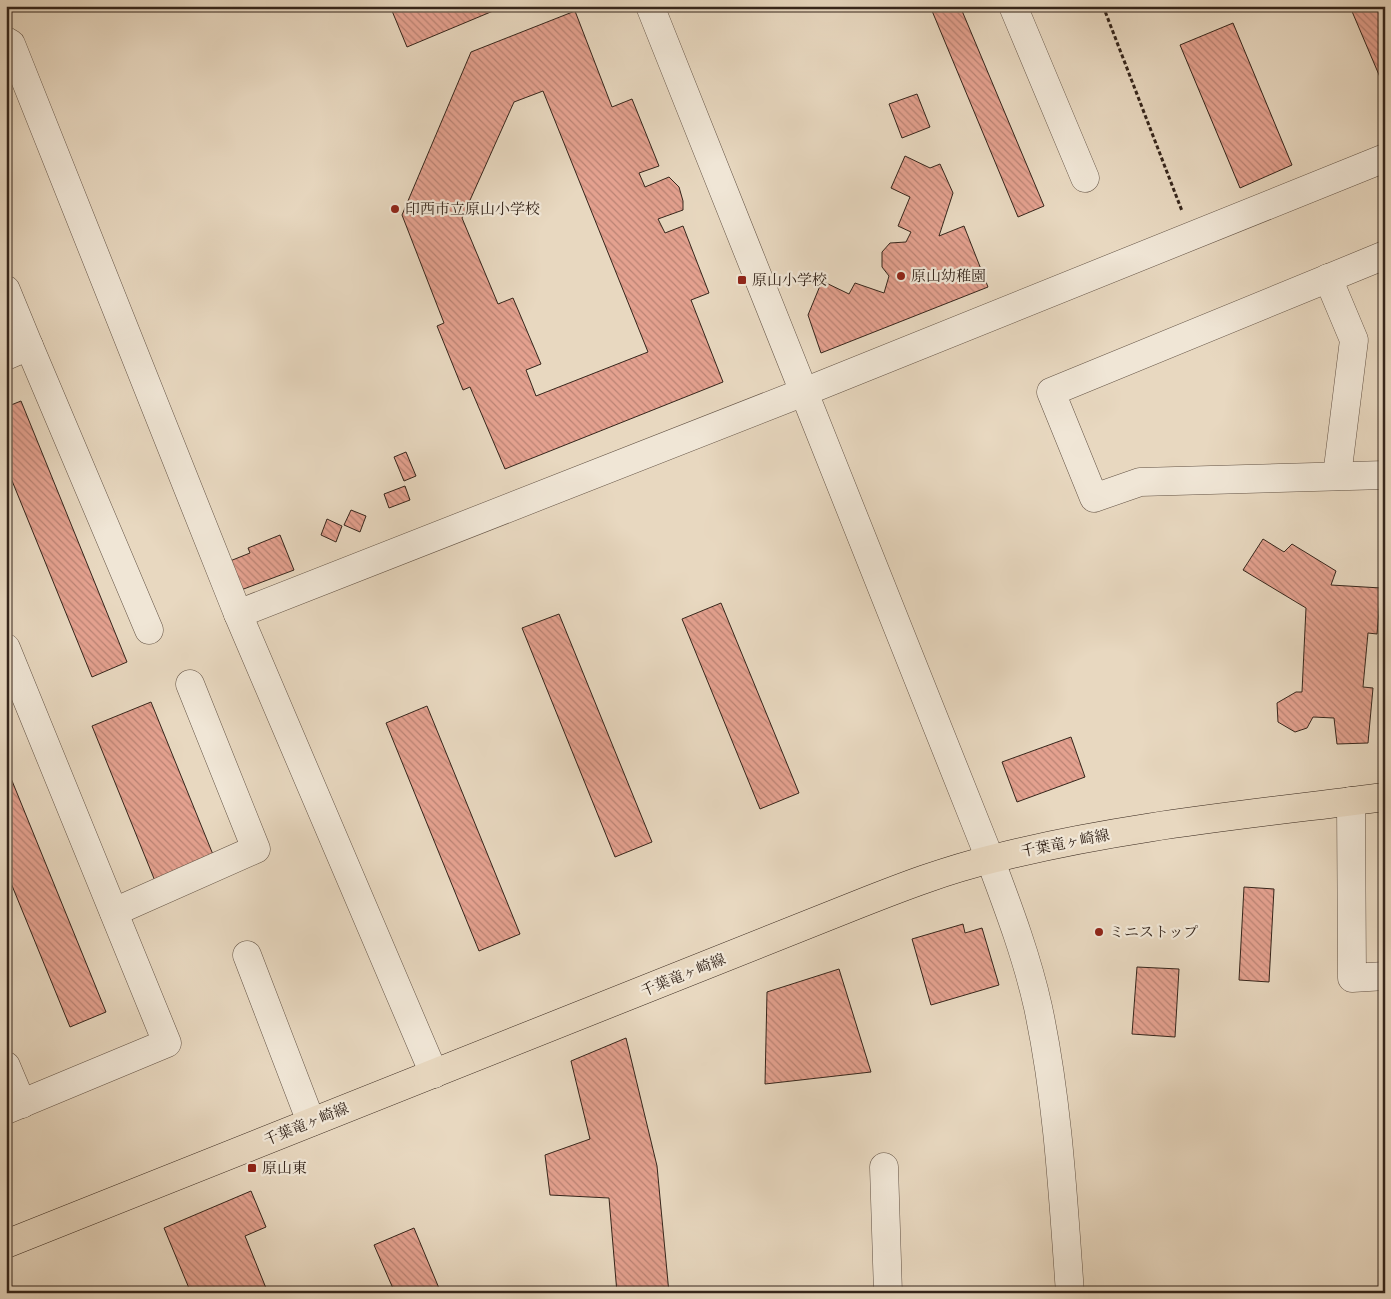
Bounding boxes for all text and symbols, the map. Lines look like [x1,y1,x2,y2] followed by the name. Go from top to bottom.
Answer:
[405,198,540,219] place label: 印西市立原山小学校
[389,203,401,215] marker: 印西市立原山小学校
[911,265,986,286] place label: 原山幼稚園
[752,269,827,290] place label: 原山小学校
[895,270,907,282] marker: 原山幼稚園
[736,274,748,286] marker: 原山小学校
[1019,824,1111,861] street label: 千葉竜ヶ崎線
[1109,921,1199,942] place label: ミニストップ
[1093,926,1105,938] marker: ミニストップ
[637,948,728,1001] street label: 千葉竜ヶ崎線
[260,1097,351,1150] street label: 千葉竜ヶ崎線
[262,1157,307,1178] place label: 原山東
[246,1162,258,1174] marker: 原山東

